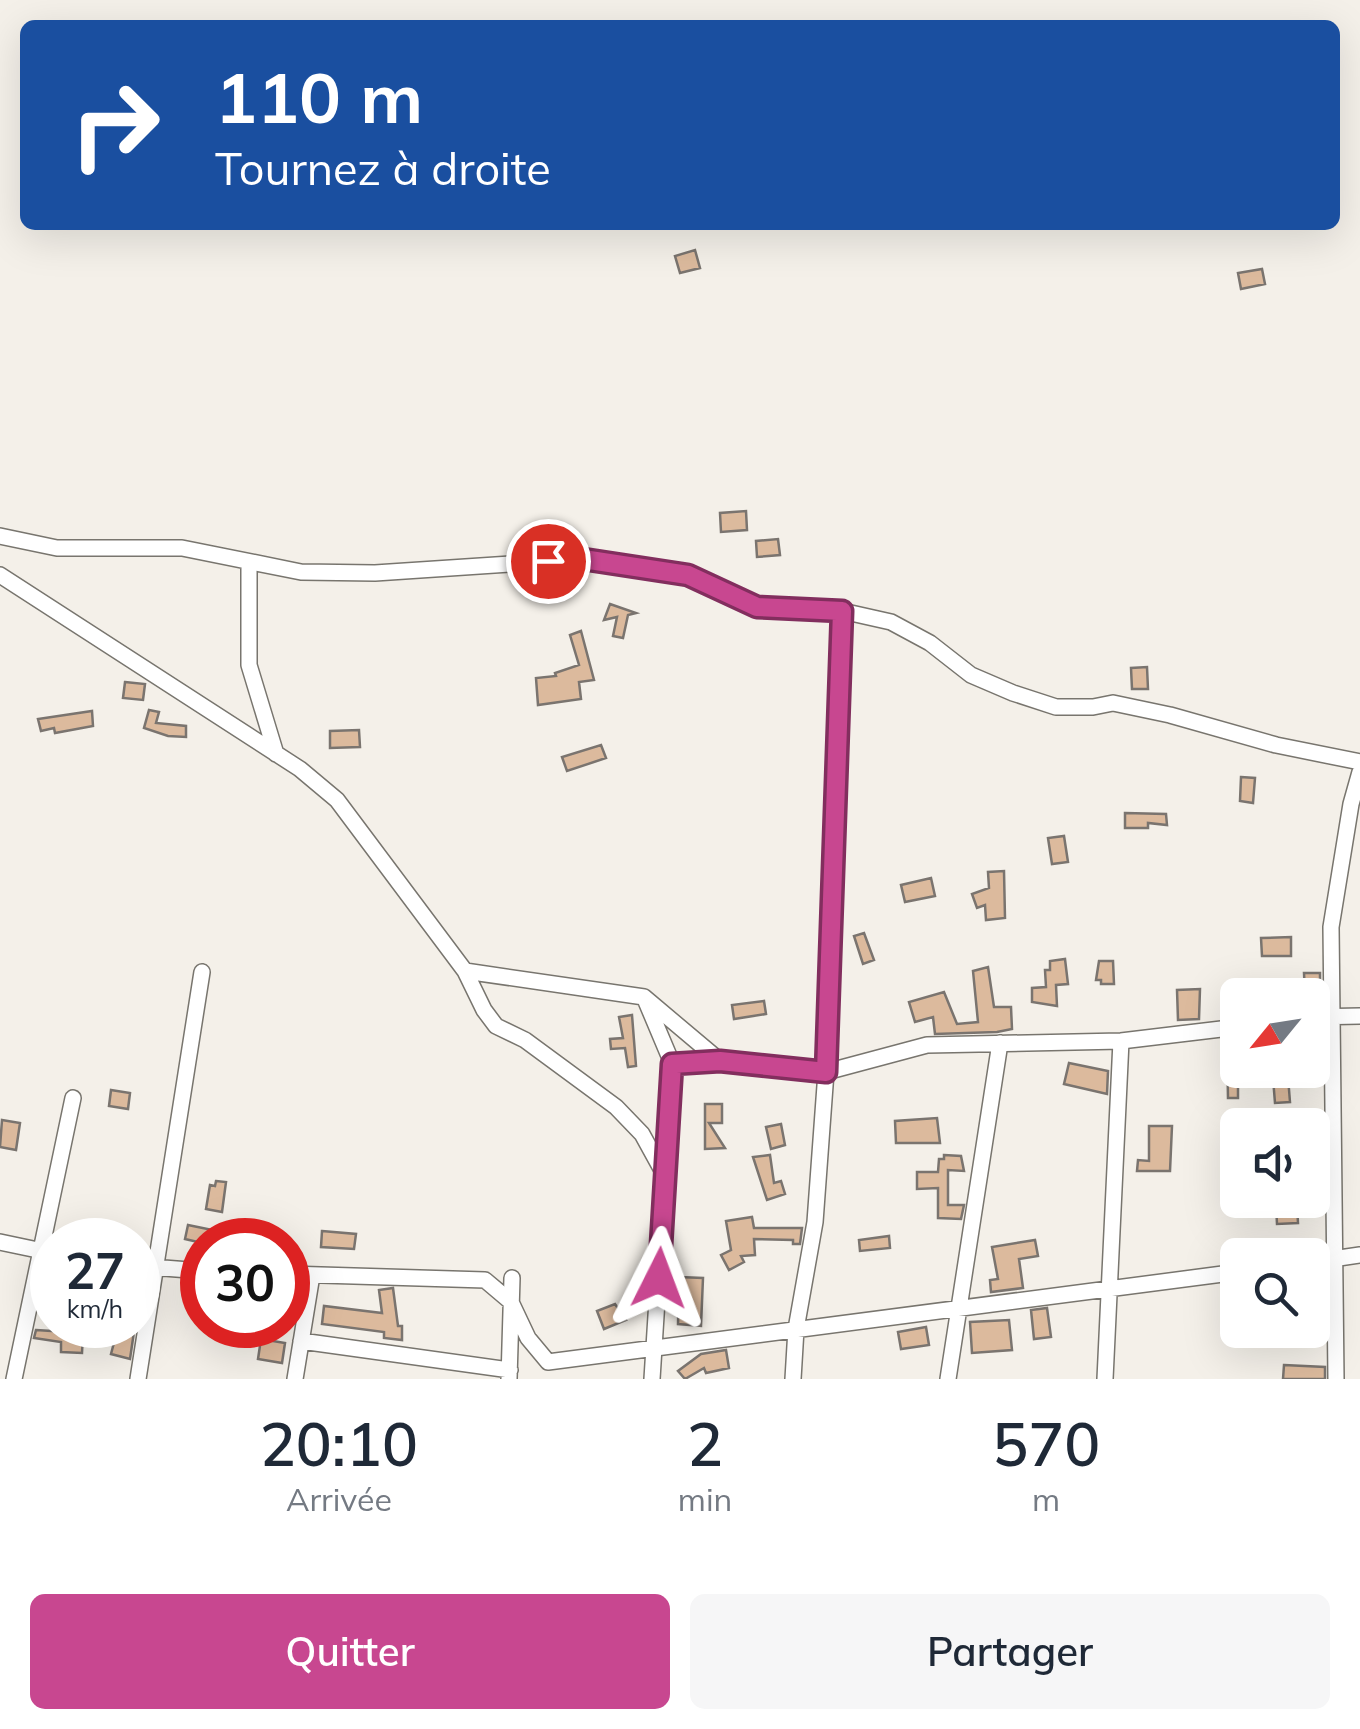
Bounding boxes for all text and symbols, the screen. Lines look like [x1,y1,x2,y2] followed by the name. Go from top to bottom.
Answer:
[215,53,423,141] text: 110 m
[50,60,180,190] icon: right
[215,140,551,196] text: Tournez à droite
[506,519,591,604] pin
[521,534,576,589] icon: arrive
[1220,978,1330,1088] north arrow
[1220,978,1330,1348] map controls
[1220,1108,1330,1218] button: sound
[180,1218,310,1348] speed limit sign: 30
[607,1226,711,1330] position arrow
[1220,1238,1330,1348] button: search
[65,1239,125,1302] text: 27
[67,1293,123,1324] text: km/h
[260,1406,418,1481] text: 20:10
[687,1406,723,1481] text: 2
[992,1406,1100,1481] text: 570
[286,1479,392,1519] text: Arrivée
[678,1479,732,1519] text: min
[1032,1479,1060,1519] text: m
[30,1594,670,1709] button: Quitter
[690,1594,1330,1709] button: Partager

